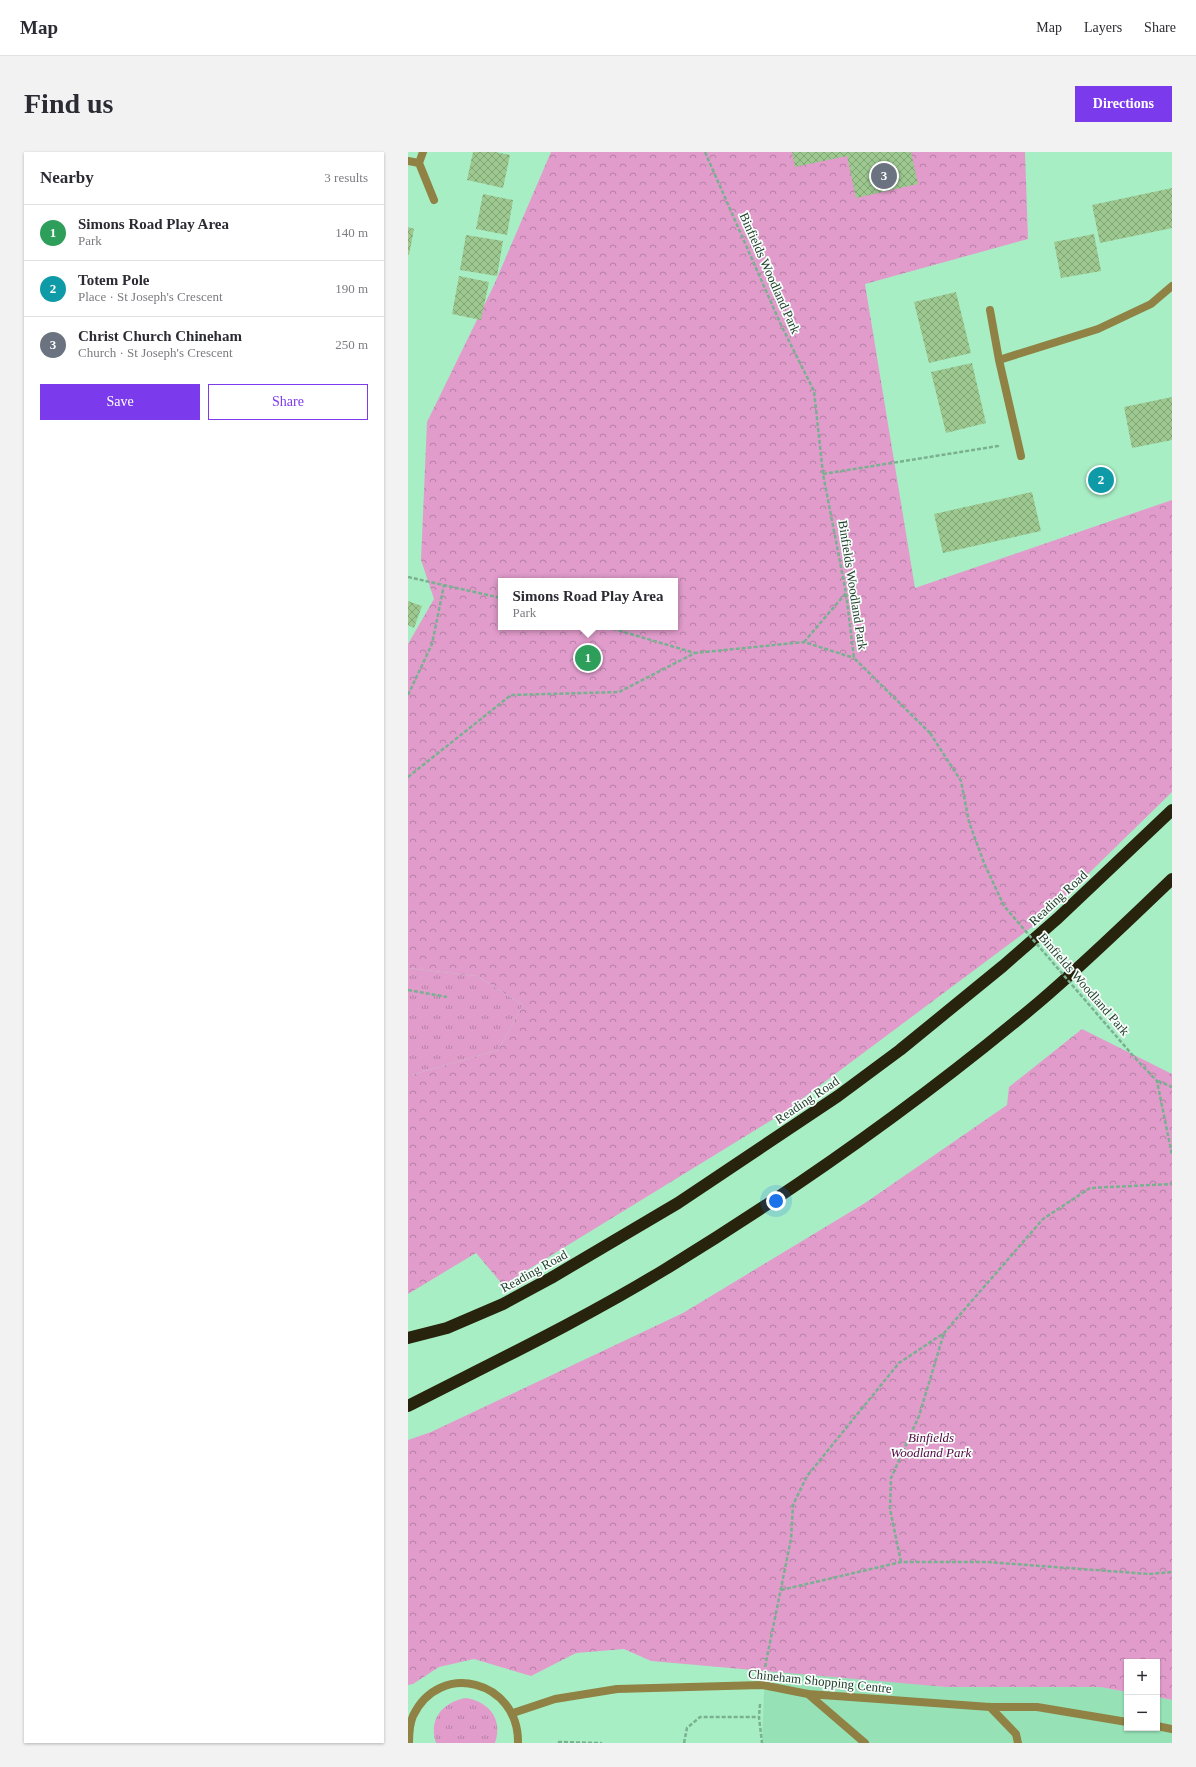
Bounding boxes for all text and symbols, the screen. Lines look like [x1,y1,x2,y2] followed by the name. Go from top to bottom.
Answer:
[20,17,58,38] text: Map
[1036,20,1062,35] text: Map
[1084,20,1122,35] text: Layers
[1144,20,1176,35] text: Share
[1075,86,1172,122] button: Directions
[24,88,114,119] text: Find us
[871,161,897,191] pin: 3
[40,168,94,187] text: Nearby
[324,170,368,185] text: 3 results
[737,210,804,336] street label: Binfields Woodland Park
[78,216,229,232] text: Simons Road Play Area
[50,225,56,240] text: 1
[335,225,368,240] text: 140 m
[78,233,102,248] text: Park
[78,272,150,288] text: Totem Pole
[50,281,56,296] text: 2
[335,281,368,296] text: 190 m
[78,289,223,304] text: Place · St Joseph's Crescent
[78,328,242,344] text: Christ Church Chineham
[50,337,56,352] text: 3
[335,337,368,352] text: 250 m
[78,345,233,360] text: Church · St Joseph's Crescent
[40,384,200,420] button: Save
[208,384,368,420] button: Share
[1088,465,1114,495] pin: 2
[835,519,871,651] street label: Binfields Woodland Park
[498,578,678,630] popup
[513,588,664,604] text: Simons Road Play Area
[513,605,536,620] text: Park
[575,643,601,673] pin: 1
[1026,867,1091,929] street label: Reading Road
[1035,930,1133,1039] street label: Binfields Woodland Park
[772,1073,842,1127] street label: Reading Road
[766,1191,786,1211] your location
[498,1246,570,1296] street label: Reading Road
[891,1430,972,1460] park label: Binfields Woodland Park
[1124,1659,1160,1731] map controls
[1124,1659,1160,1695] button: +
[747,1666,893,1696] street label: Chineham Shopping Centre
[1124,1695,1160,1731] button: −

